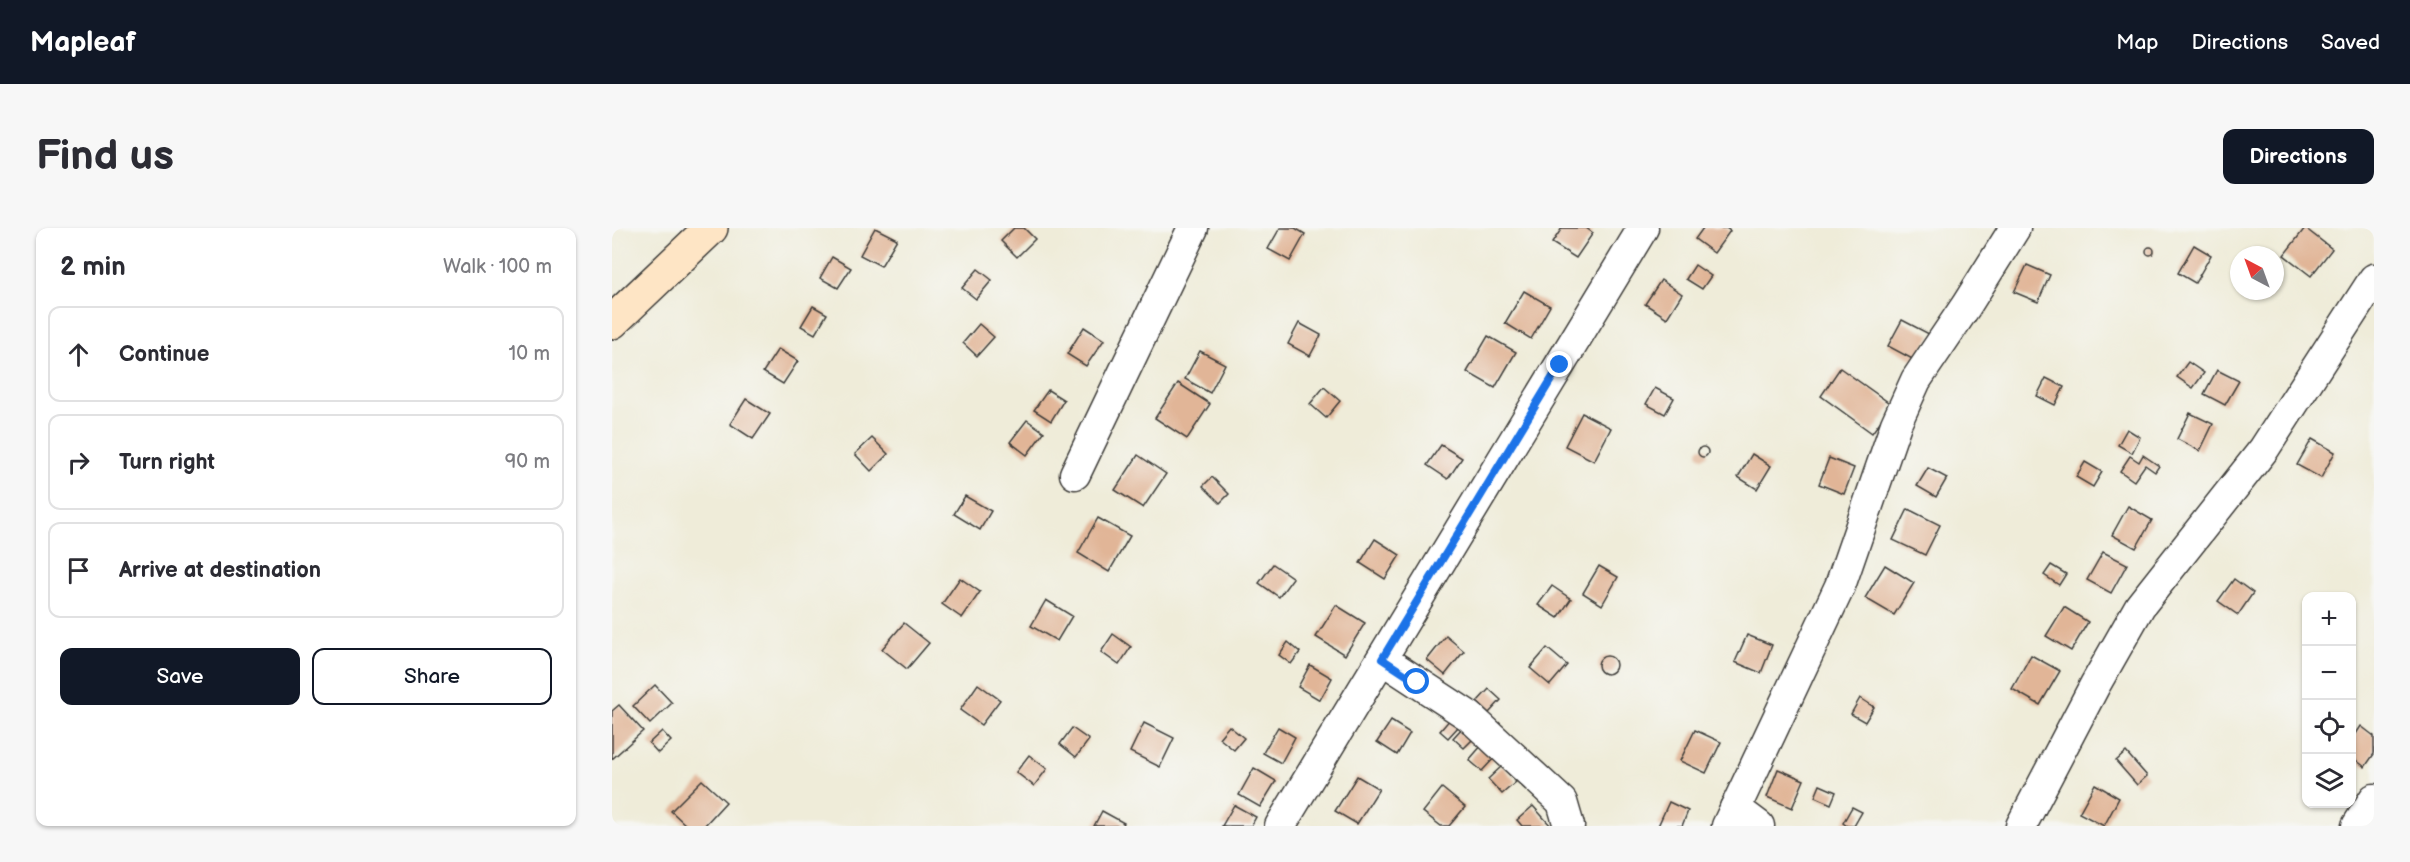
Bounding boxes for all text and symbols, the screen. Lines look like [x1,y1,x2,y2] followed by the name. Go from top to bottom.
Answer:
[30,26,136,59] text: Mapleaf
[2116,30,2159,55] text: Map
[2192,30,2288,55] text: Directions
[2321,30,2380,55] text: Saved
[2223,129,2374,184] button: Directions
[36,131,174,182] text: Find us
[2230,246,2284,300] north arrow
[60,252,126,283] text: 2 min
[443,255,552,279] text: Walk · 100 m
[62,338,95,371] icon: ahead
[119,341,209,368] text: Continue
[509,342,550,366] text: 10 m
[1546,351,1572,377] route end
[62,446,95,479] icon: right
[119,449,215,476] text: Turn right
[505,450,550,474] text: 90 m
[62,554,95,587] icon: arrive
[119,557,321,584] text: Arrive at destination
[2302,592,2356,808] map controls
[2302,592,2356,646] button: +
[2302,646,2356,700] button: −
[60,648,300,705] button: Save
[312,648,552,705] button: Share
[1403,668,1429,694] route start
[2302,700,2356,754] button: locate
[2302,754,2356,808] button: layers

